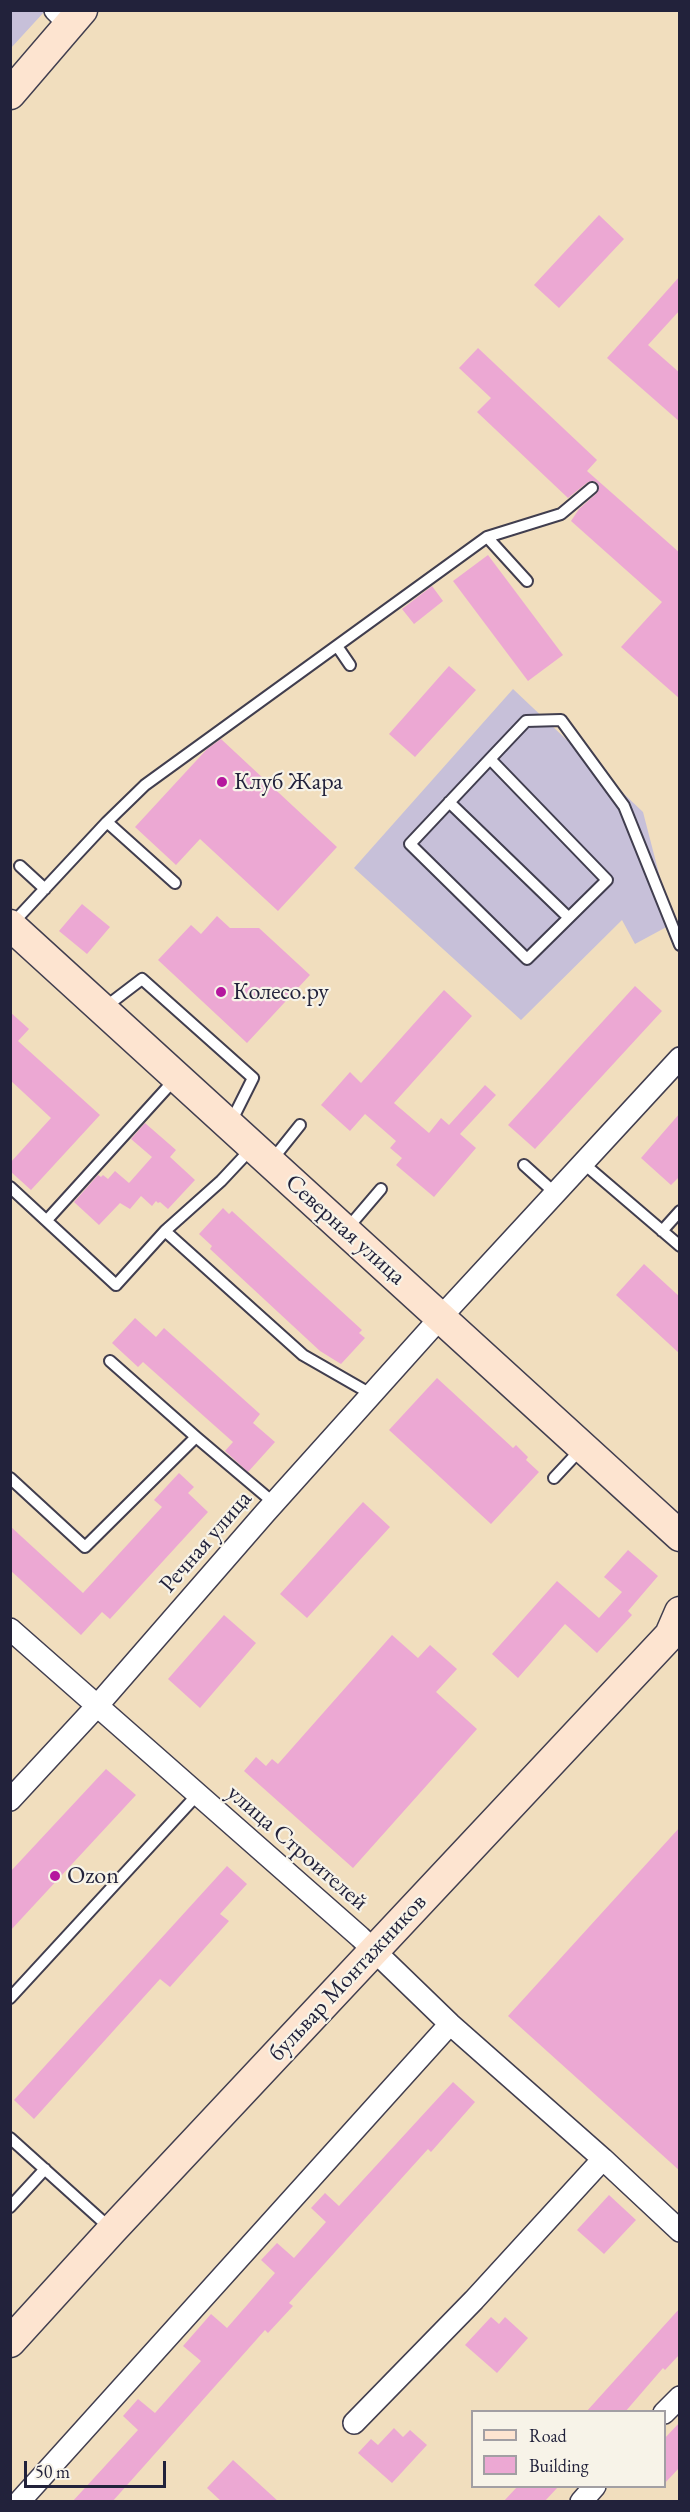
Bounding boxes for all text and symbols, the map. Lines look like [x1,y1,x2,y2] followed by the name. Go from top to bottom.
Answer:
[234,768,343,796] place label: Клуб Жара
[215,775,229,789] marker: Клуб Жара
[233,978,329,1006] place label: Колесо.ру
[214,985,228,999] marker: Колесо.ру
[279,1168,411,1292] street label: Северная улица
[154,1485,258,1599] street label: Речная улица
[221,1779,373,1917] street label: улица Строителей
[67,1862,119,1890] place label: Ozon
[48,1869,62,1883] marker: Ozon
[263,1888,433,2068] street label: бульвар Монтажников
[471,2410,666,2488] legend
[529,2424,567,2447] text: Road
[27,2449,170,2487] scale bar
[529,2454,589,2477] text: Building
[35,2460,70,2483] text: 50 m

